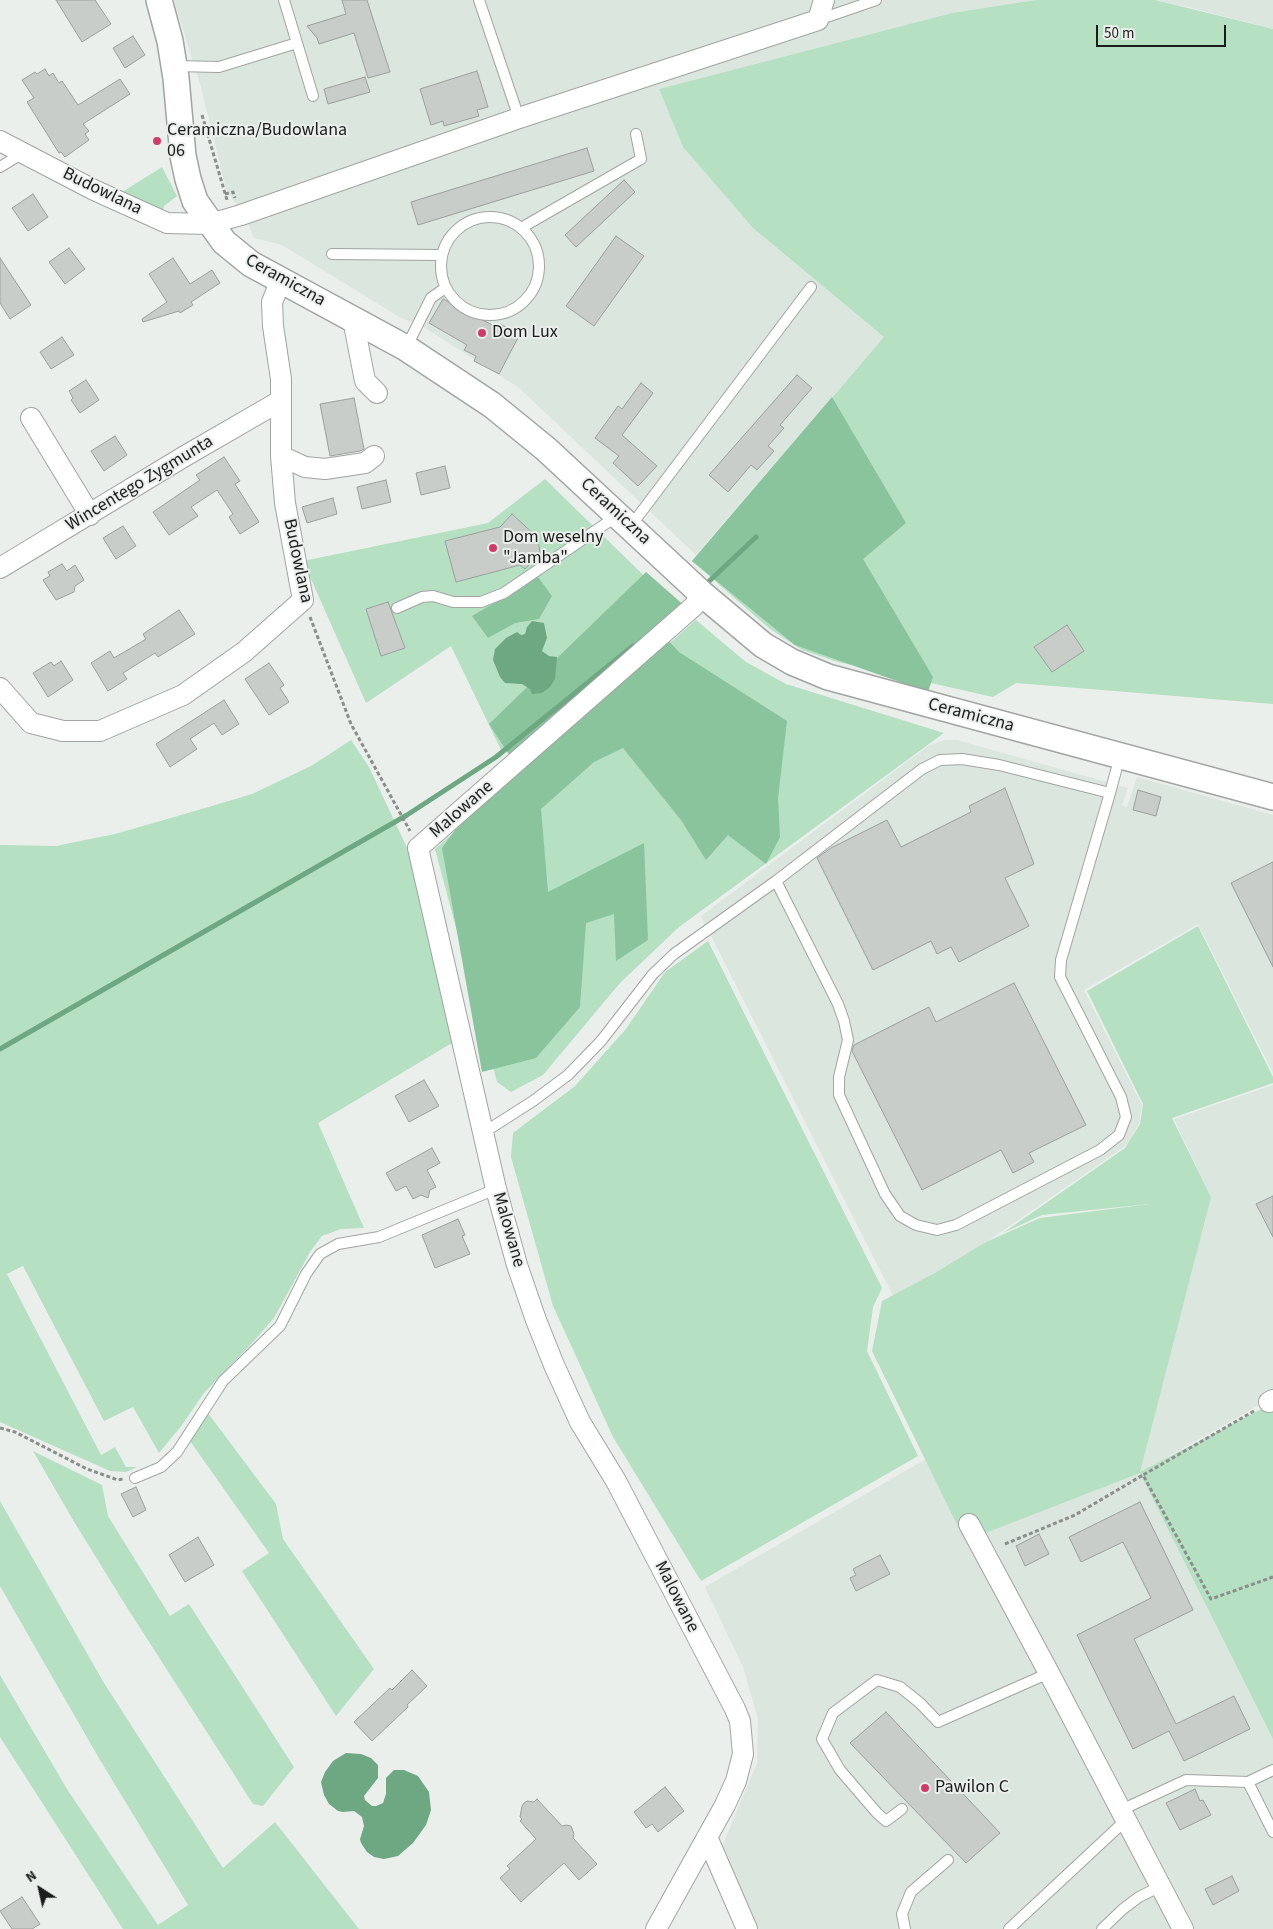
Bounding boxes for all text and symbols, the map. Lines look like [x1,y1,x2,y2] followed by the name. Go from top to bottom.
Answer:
[1098,15,1228,47] scale bar
[1104,23,1134,44] text: 50 m
[167,120,347,162] place label: Ceramiczna/Budowlana 06
[151,135,163,147] marker: Ceramiczna/Budowlana 06
[59,164,145,220] street label: Budowlana
[241,250,329,312] street label: Ceramiczna
[492,322,558,344] place label: Dom Lux
[476,327,488,339] marker: Dom Lux
[62,431,218,537] street label: Wincentego Zygmunta
[575,474,655,550] street label: Ceramiczna
[278,517,316,605] street label: Budowlana
[503,527,603,570] place label: Dom weselny "Jamba"
[487,542,499,554] marker: Dom weselny "Jamba"
[926,694,1016,738] street label: Ceramiczna
[426,777,498,843] street label: Malowane
[487,1190,529,1270] street label: Malowane
[649,1558,703,1636] street label: Malowane
[935,1777,1009,1799] place label: Pawilon C
[919,1782,931,1794] marker: Pawilon C
[15,1864,65,1914] north arrow
[22,1866,41,1888] text: N

